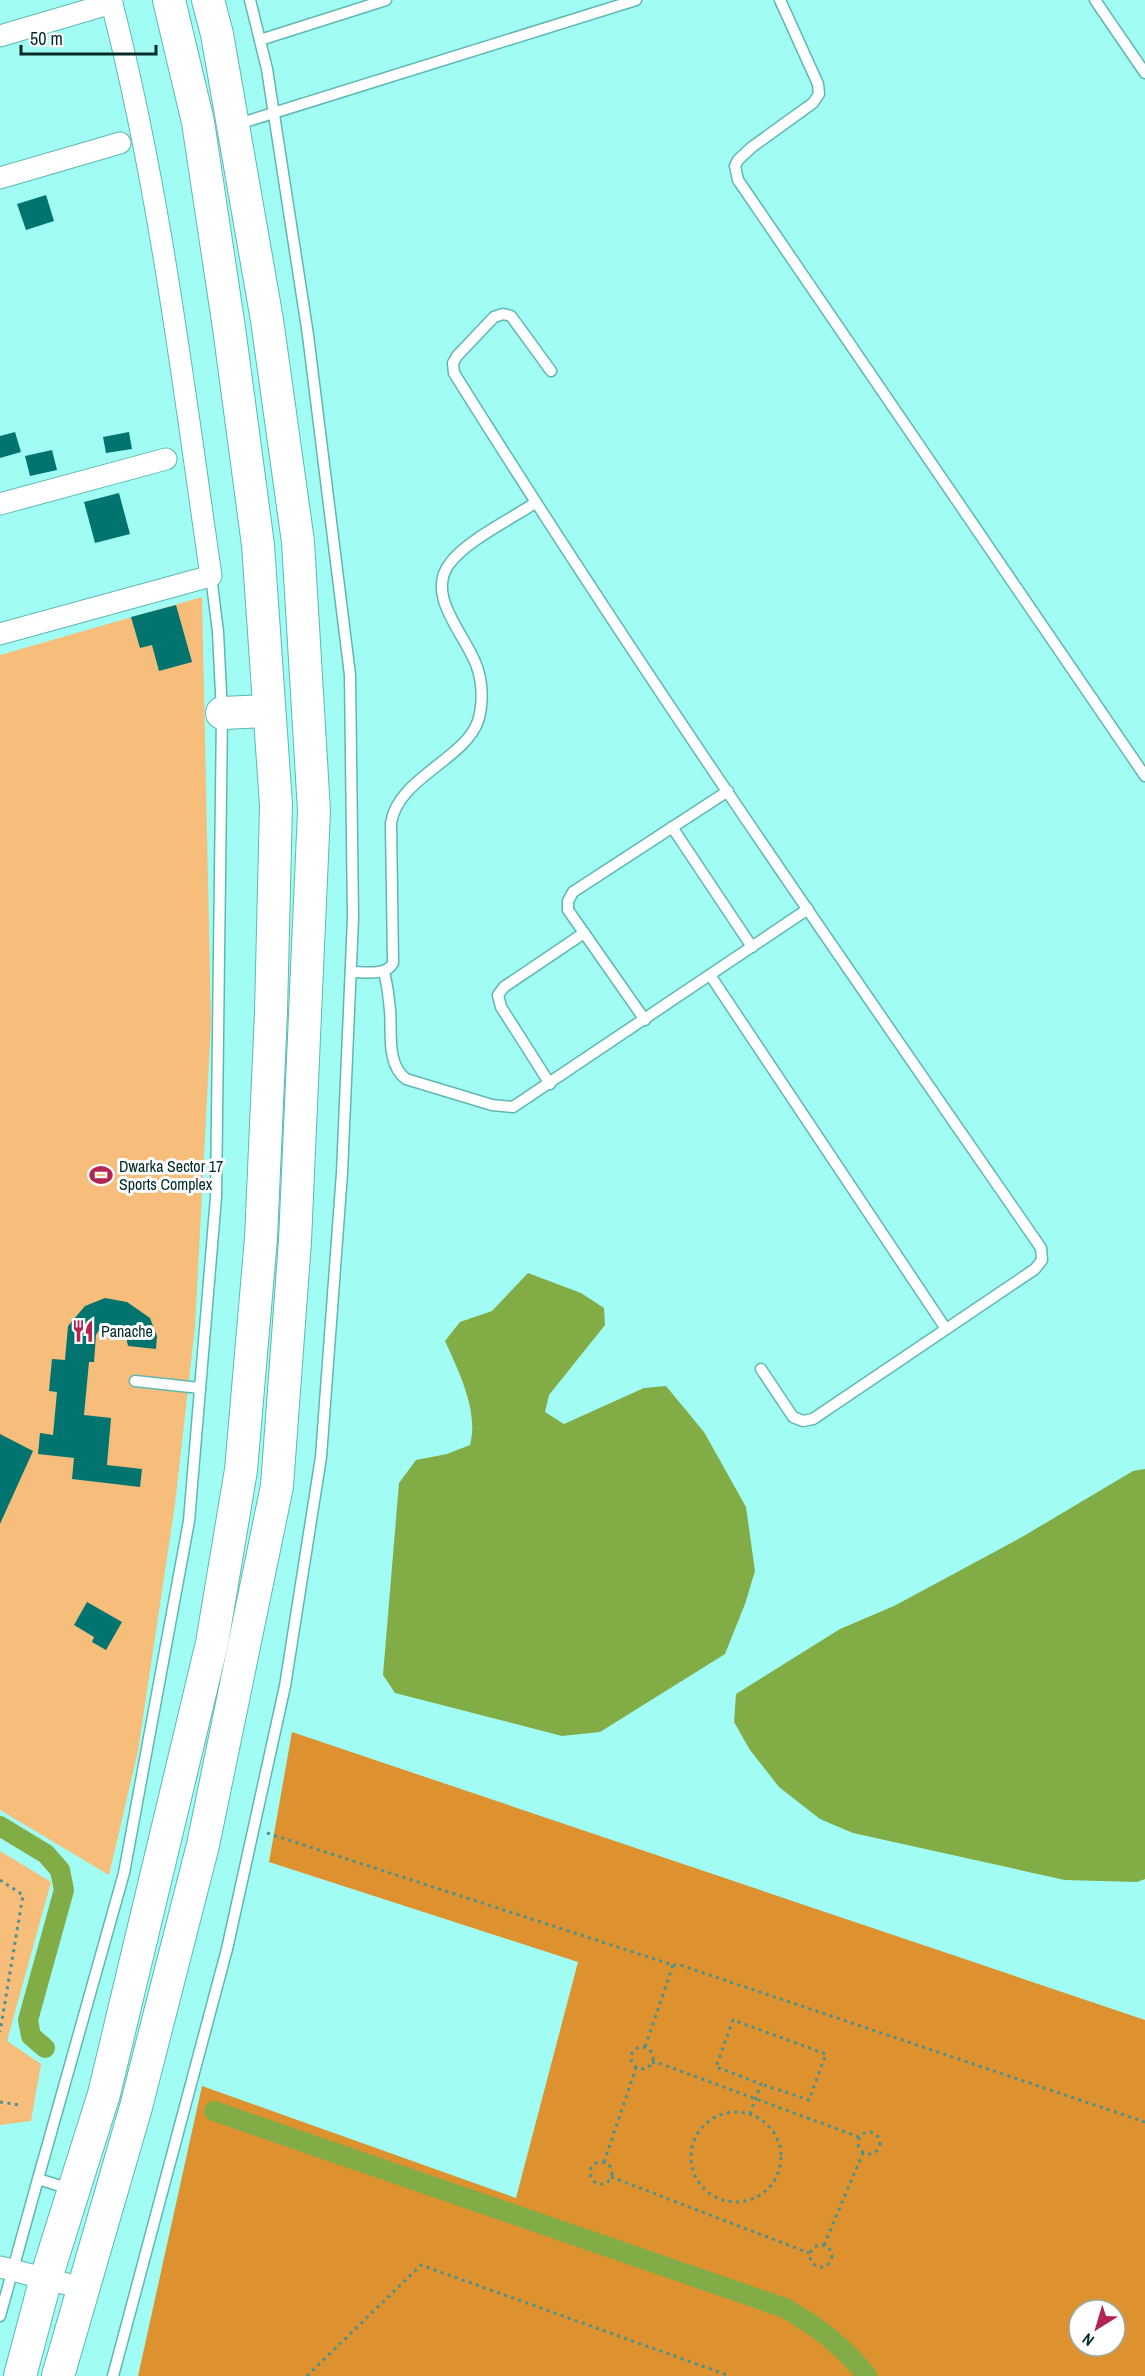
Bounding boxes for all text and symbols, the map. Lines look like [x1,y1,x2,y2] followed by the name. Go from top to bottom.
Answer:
[21,18,156,56] scale bar
[30,26,63,51] text: 50 m
[119,1155,223,1195] place label: Dwarka Sector 17 Sports Complex
[88,1162,114,1188] sports icon: Dwarka Sector 17 Sports Complex
[70,1318,96,1344] restaurant icon: Panache
[101,1320,153,1342] place label: Panache
[1067,2298,1127,2358] north arrow
[1078,2328,1098,2352] text: N

